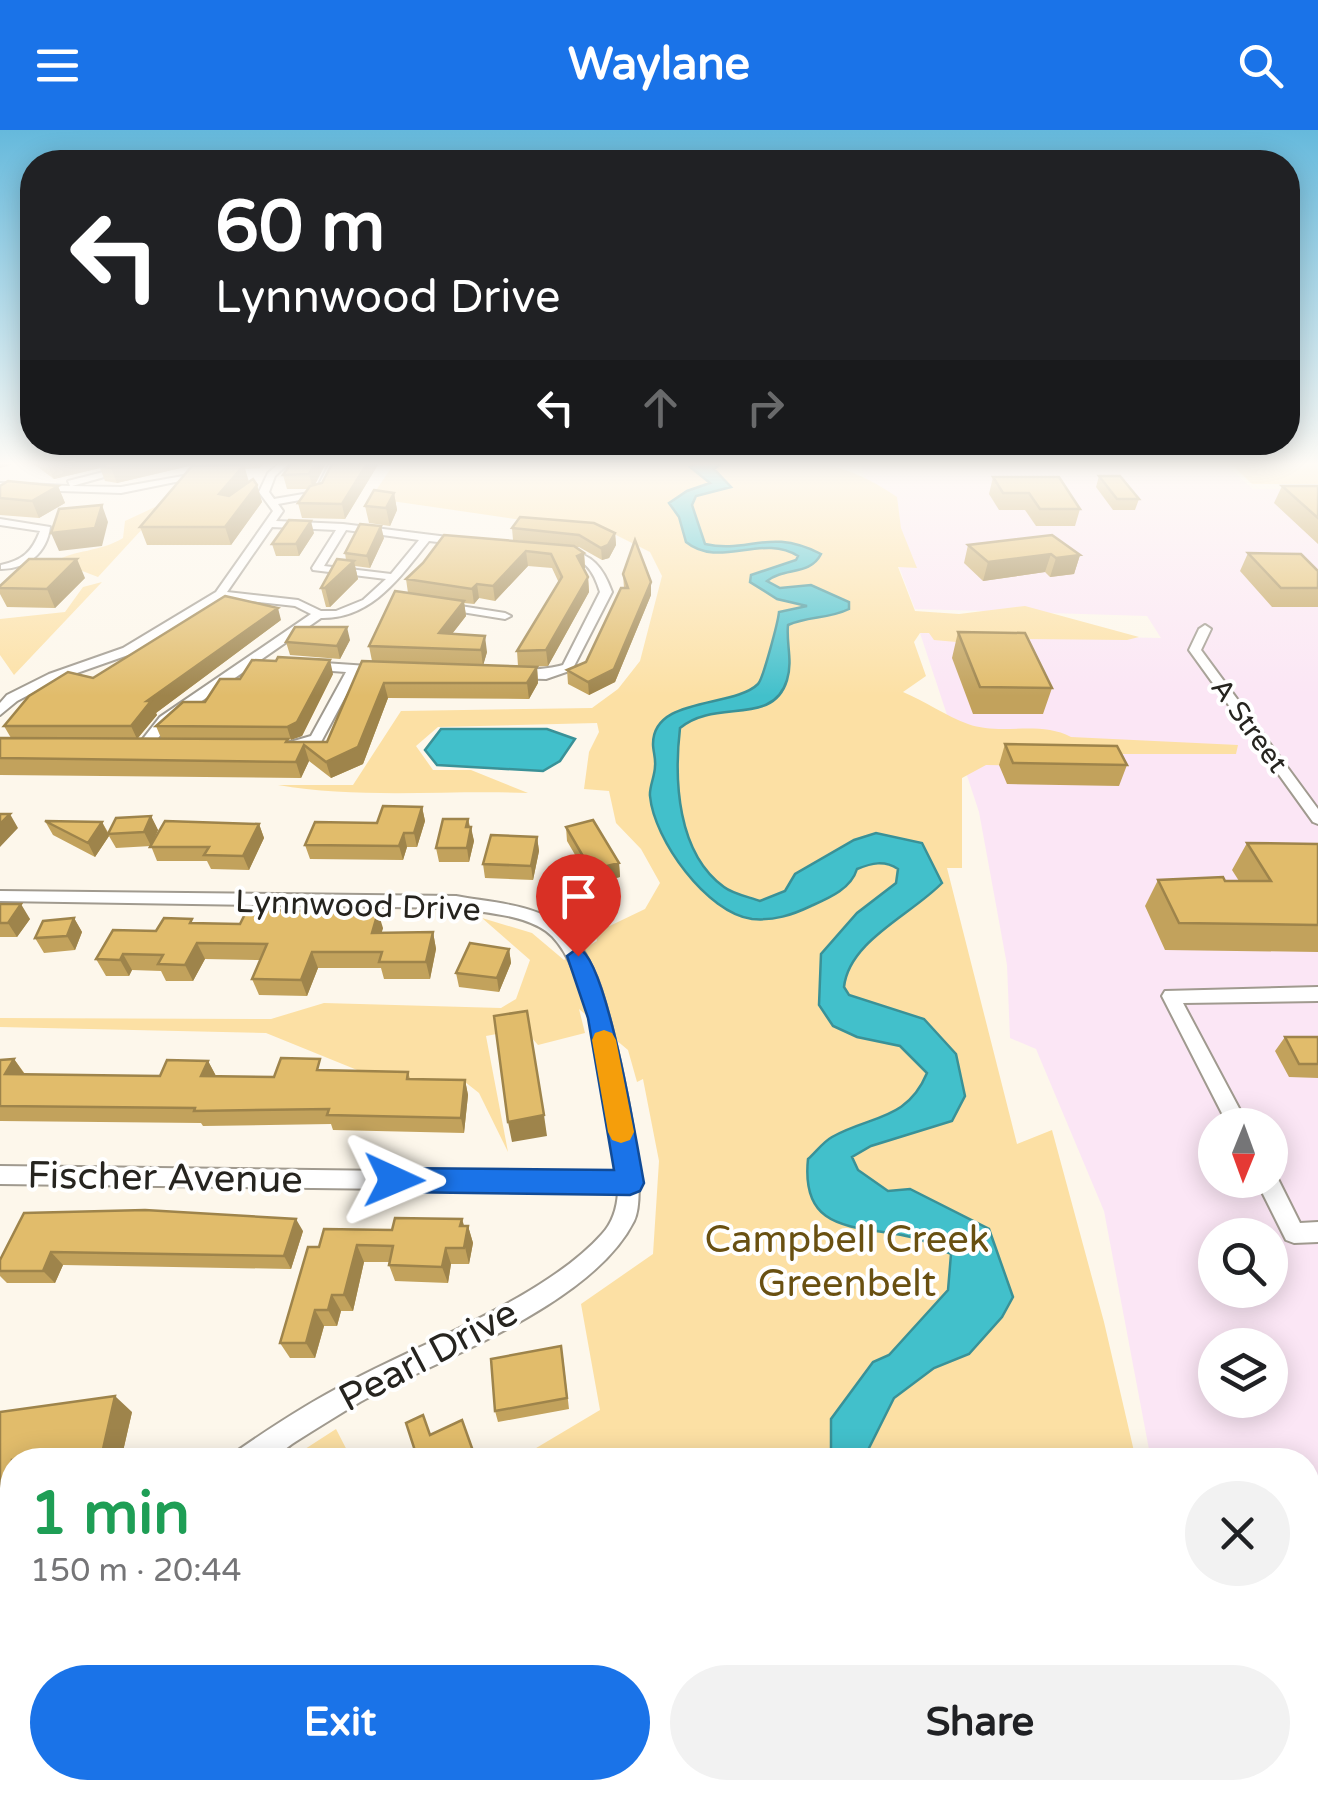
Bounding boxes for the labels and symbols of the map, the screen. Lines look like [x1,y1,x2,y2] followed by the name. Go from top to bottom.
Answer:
[1204,672,1295,780] street label: A Street
[536,854,621,957] pin
[235,883,481,929] street label: Lynnwood Drive
[1198,1108,1288,1198] north arrow
[342,1128,446,1232] position arrow
[27,1153,303,1203] street label: Fischer Avenue
[705,1217,989,1307] park label: Campbell Creek Greenbelt
[331,1290,526,1422] street label: Pearl Drive

